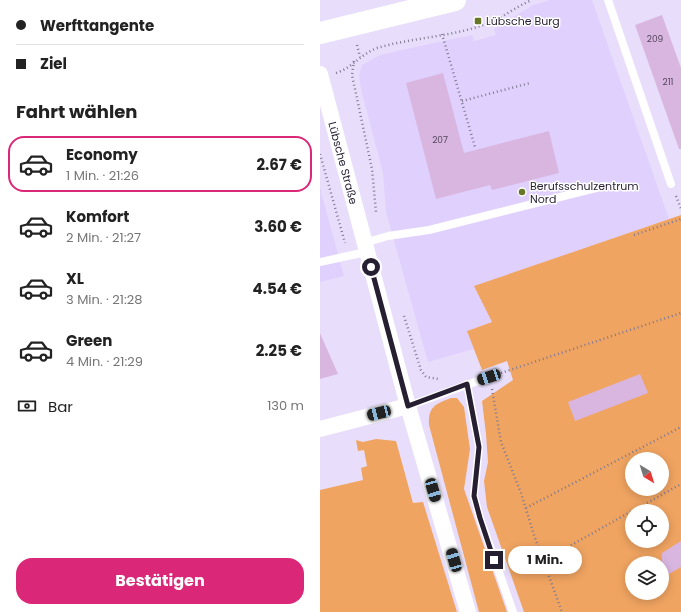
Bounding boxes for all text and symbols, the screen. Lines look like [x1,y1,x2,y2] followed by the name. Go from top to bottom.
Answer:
[486,13,560,29] place label: Lübsche Burg
[40,15,154,36] text: Werfttangente
[473,16,483,26] marker: Lübsche Burg
[647,33,664,45] house number: 209
[40,53,67,74] text: Ziel
[663,76,674,88] house number: 211
[16,99,138,124] text: Fahrt wählen
[324,120,362,206] street label: Lübsche Straße
[432,134,448,146] house number: 207
[66,144,138,165] text: Economy
[18,146,54,182] icon: car
[257,154,302,175] text: 2.67 €
[66,166,139,185] text: 1 Min. · 21:26
[530,178,639,207] place label: Berufsschulzentrum Nord
[517,187,527,197] marker: Berufsschulzentrum Nord
[66,206,129,227] text: Komfort
[18,208,54,244] icon: car
[254,216,302,237] text: 3.60 €
[66,228,141,247] text: 2 Min. · 21:27
[362,258,380,276] route start
[66,268,84,289] text: XL
[18,270,54,306] icon: car
[253,278,302,299] text: 4.54 €
[66,290,142,309] text: 3 Min. · 21:28
[66,330,112,351] text: Green
[18,332,54,368] icon: car
[256,340,302,361] text: 2.25 €
[66,352,143,371] text: 4 Min. · 21:29
[476,368,502,386] car
[16,395,38,417] icon: cash
[48,396,73,417] text: Bar
[267,396,304,415] text: 130 m
[366,404,392,422] car
[625,452,669,496] north arrow
[625,452,669,600] map controls
[424,477,442,503] car
[625,504,669,548] button: locate
[508,546,582,574] callout: 1 Min.
[445,547,463,573] car
[527,550,563,569] text: 1 Min.
[485,551,503,569] route end
[625,556,669,600] button: layers
[16,558,304,604] button: Bestätigen

